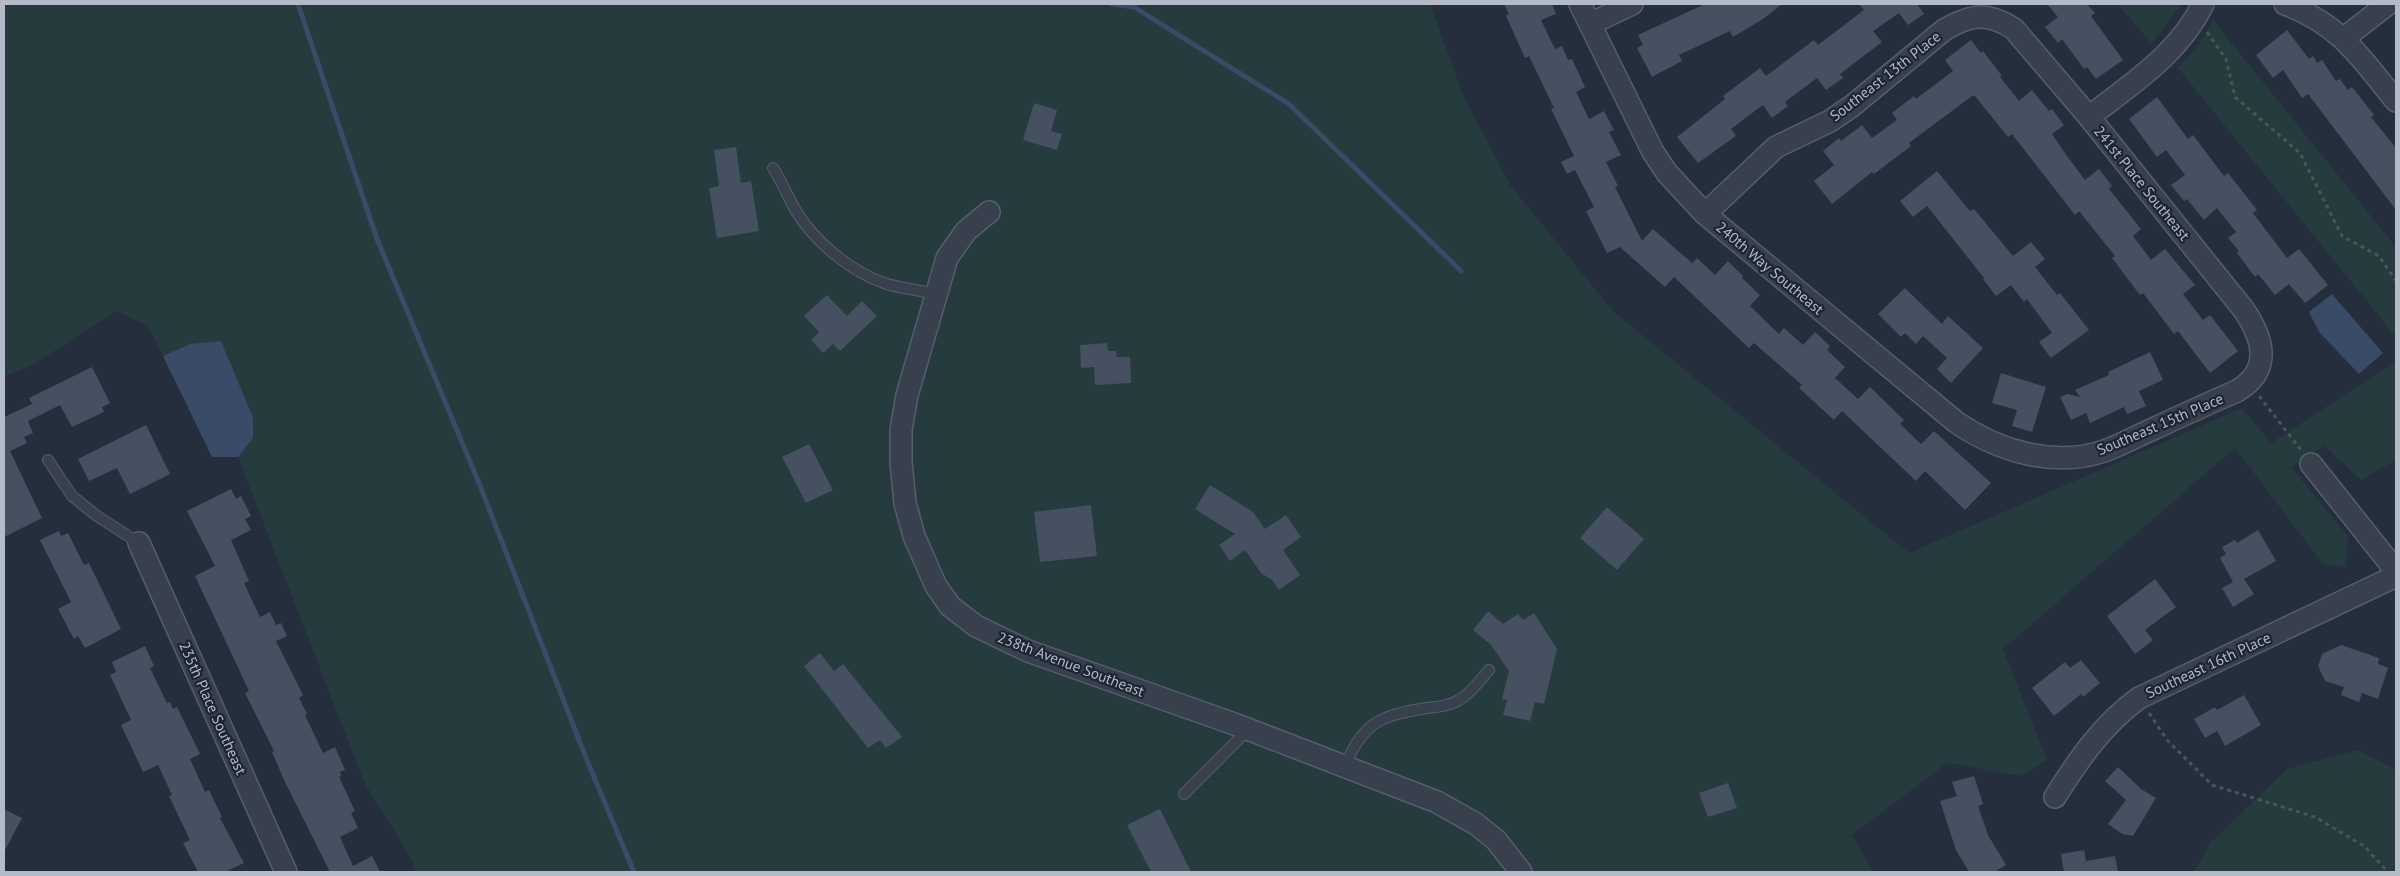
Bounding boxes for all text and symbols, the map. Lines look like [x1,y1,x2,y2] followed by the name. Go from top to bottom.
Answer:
[1826,27,1944,125] street label: Southeast 13th Place
[2090,122,2194,244] street label: 241st Place Southeast
[1712,217,1828,319] street label: 240th Way Southeast
[2094,389,2226,459] street label: Southeast 15th Place
[995,627,1147,701] street label: 238th Avenue Southeast
[2142,628,2274,702] street label: Southeast 16th Place
[175,638,251,778] street label: 235th Place Southeast

